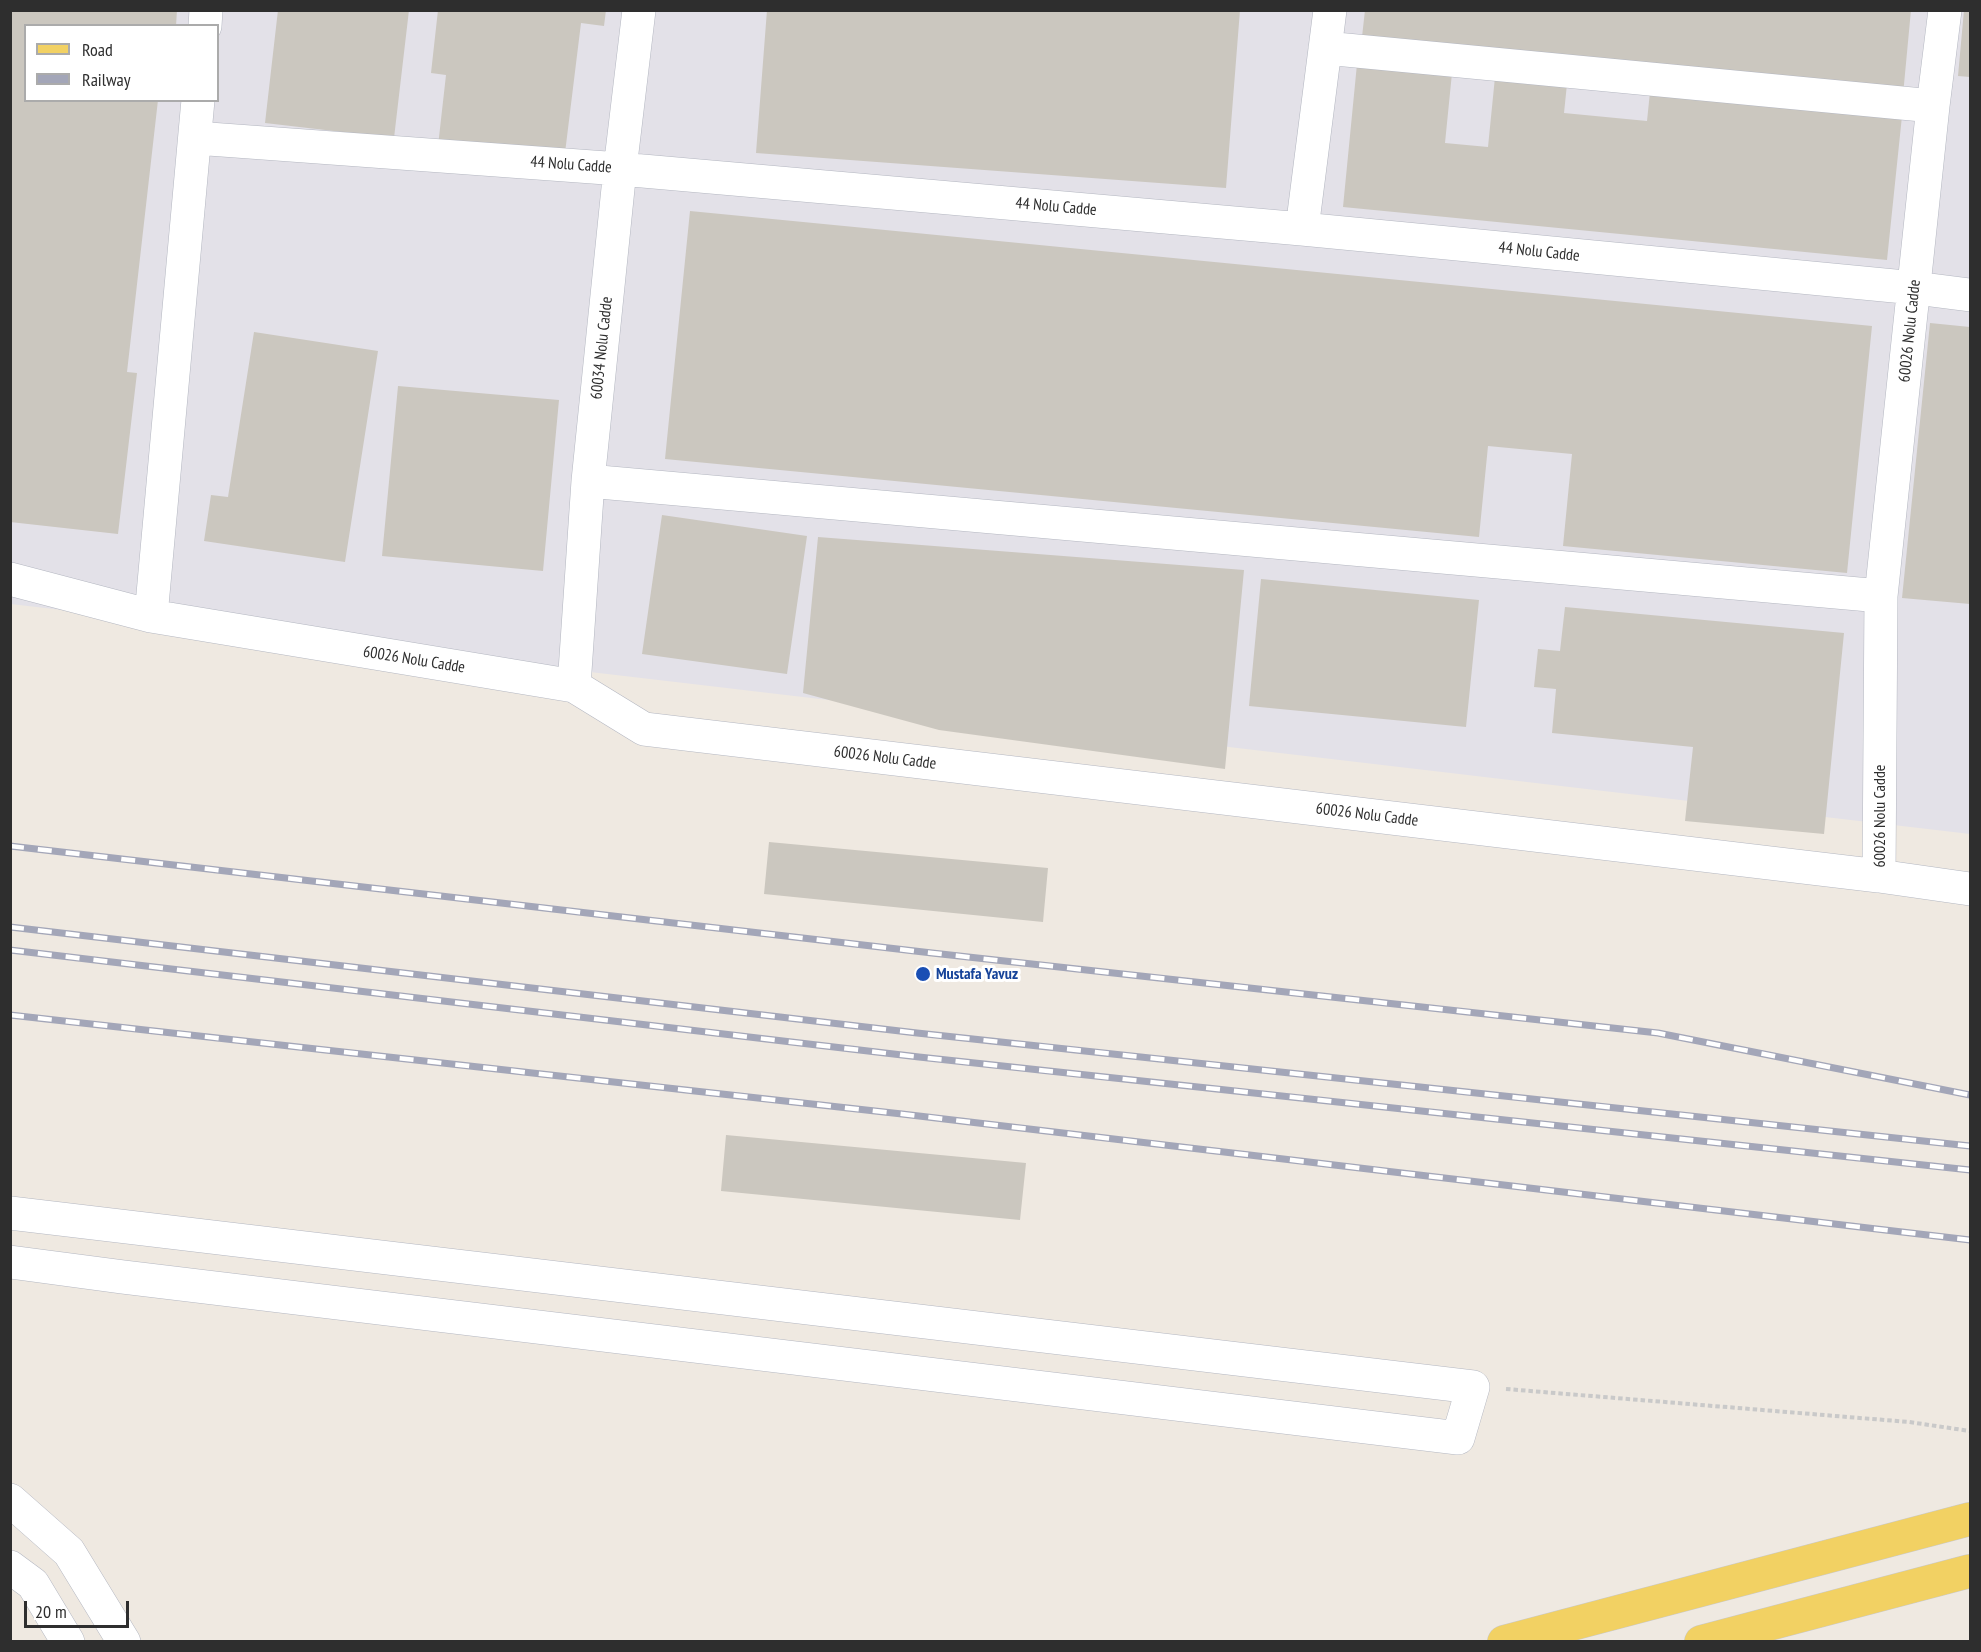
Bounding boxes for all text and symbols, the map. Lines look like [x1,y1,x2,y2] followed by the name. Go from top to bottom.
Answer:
[24,24,219,102] legend
[82,38,113,61] text: Road
[82,68,131,91] text: Railway
[530,153,612,177] street label: 44 Nolu Cadde
[1015,194,1097,220] street label: 44 Nolu Cadde
[1498,238,1580,266] street label: 44 Nolu Cadde
[1895,279,1925,383] street label: 60026 Nolu Cadde
[587,296,617,400] street label: 60034 Nolu Cadde
[362,642,466,678] street label: 60026 Nolu Cadde
[833,742,937,774] street label: 60026 Nolu Cadde
[1870,765,1890,867] street label: 60026 Nolu Cadde
[1315,799,1419,831] street label: 60026 Nolu Cadde
[936,964,1018,984] place label: Mustafa Yavuz
[914,965,932,983] marker: Mustafa Yavuz
[27,1589,132,1627] scale bar
[35,1600,67,1623] text: 20 m

